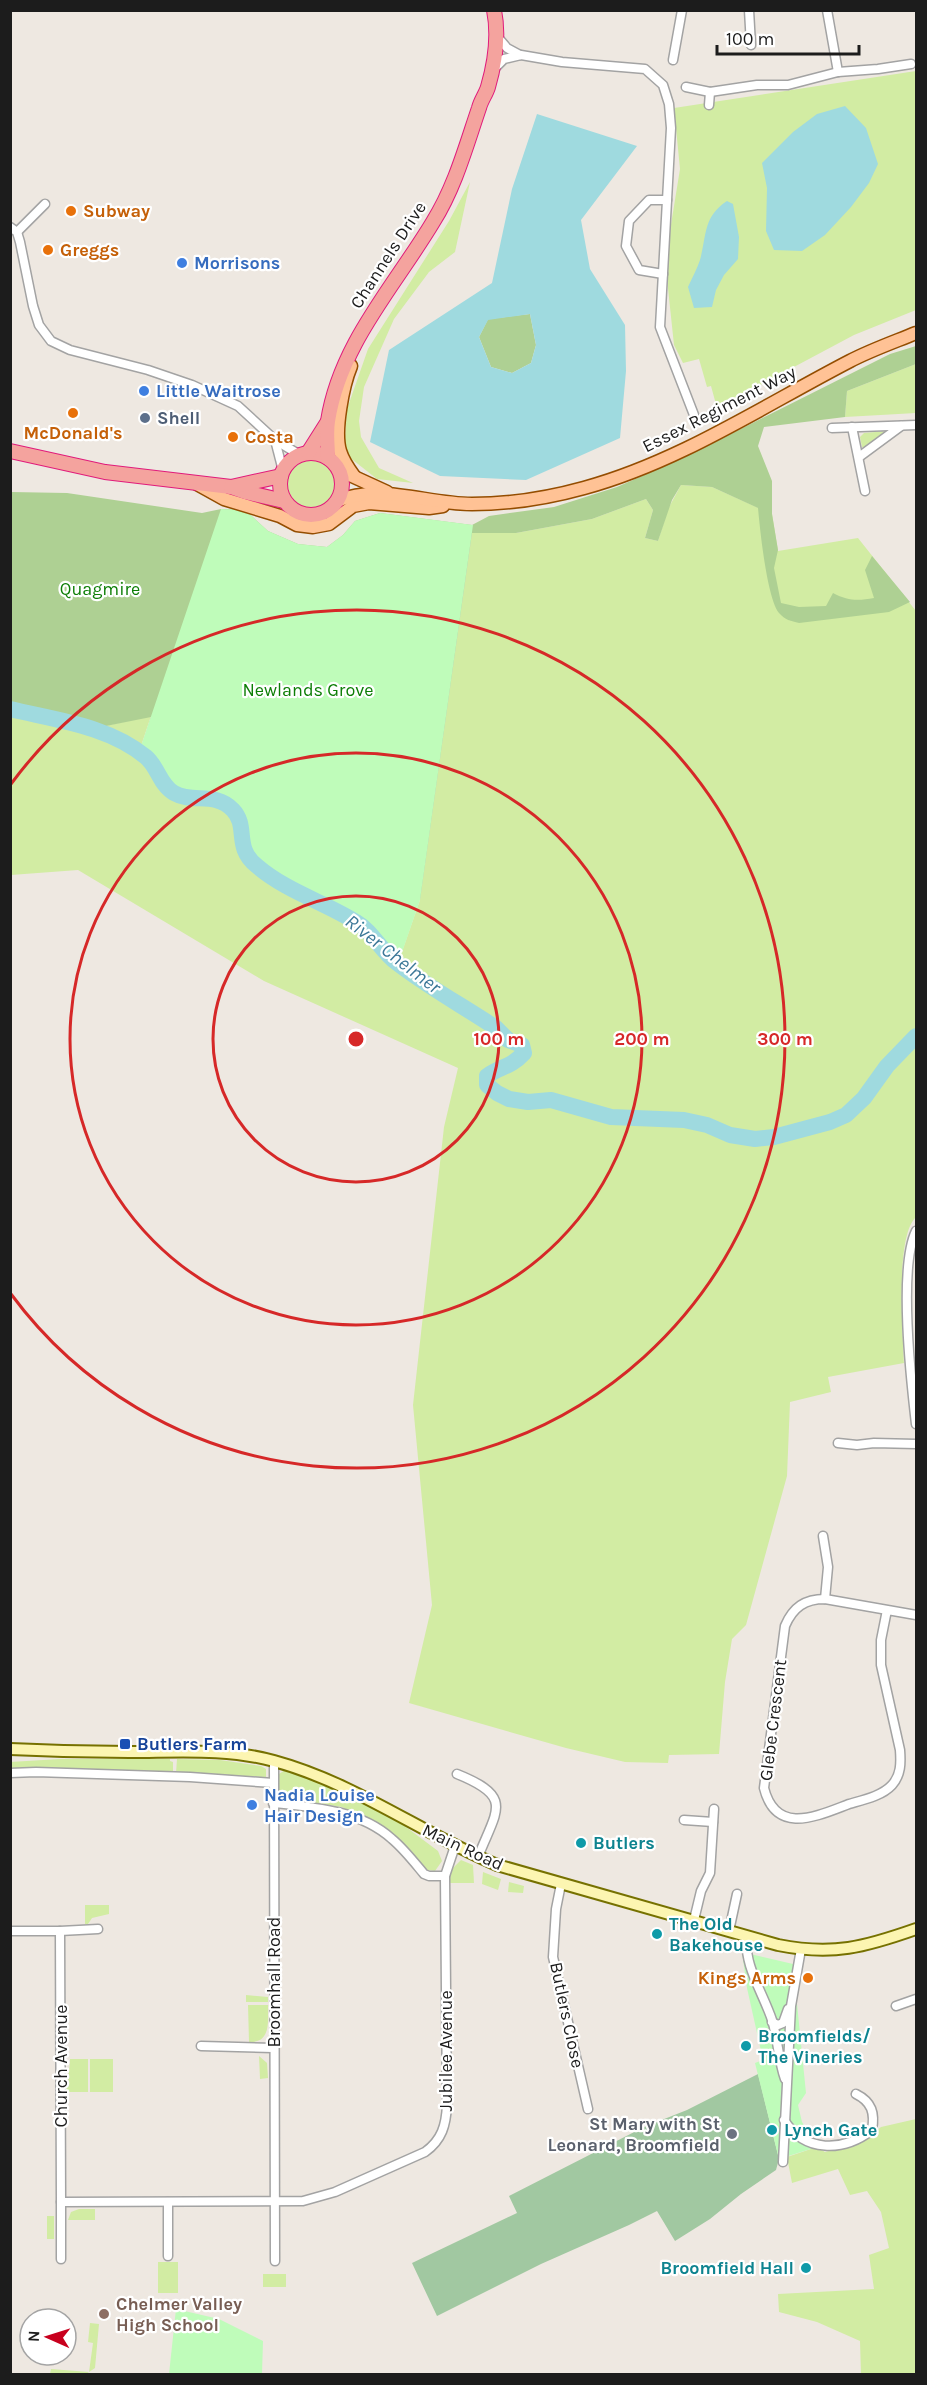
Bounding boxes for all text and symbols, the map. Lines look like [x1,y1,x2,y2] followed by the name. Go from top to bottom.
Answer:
[717,18,860,56] scale bar
[726,28,774,50] text: 100 m
[345,197,431,313] street label: Channels Drive
[83,200,150,222] place label: Subway
[64,204,78,218] marker: Subway
[60,239,119,261] place label: Greggs
[41,243,55,257] marker: Greggs
[194,252,280,274] place label: Morrisons
[175,256,189,270] marker: Morrisons
[639,360,800,457] street label: Essex Regiment Way
[156,380,281,402] place label: Little Waitrose
[137,384,151,398] marker: Little Waitrose
[66,406,80,420] marker: McDonald's
[157,407,200,429] place label: Shell
[138,411,152,425] marker: Shell
[24,422,122,444] place label: McDonald's
[245,426,294,448] place label: Costa
[226,430,240,444] marker: Costa
[60,578,140,600] park label: Quagmire
[242,679,374,701] park label: Newlands Grove
[341,910,446,999] water label: River Chelmer
[474,1028,524,1050] text: 100 m
[614,1028,670,1050] text: 200 m
[757,1028,813,1050] text: 300 m
[346,1029,366,1049] centre of rings
[755,1658,791,1782] street label: Glebe Crescent
[137,1733,247,1755] place label: Butlers Farm
[118,1737,132,1751] marker: Butlers Farm
[264,1784,375,1827] place label: Nadia Louise Hair Design
[245,1798,259,1812] marker: Nadia Louise Hair Design
[419,1819,507,1875] street label: Main Road
[593,1832,655,1854] place label: Butlers
[574,1836,588,1850] marker: Butlers
[669,1913,763,1956] place label: The Old Bakehouse
[263,1917,285,2047] street label: Broomhall Road
[650,1927,664,1941] marker: The Old Bakehouse
[545,1960,589,2070] street label: Butlers Close
[698,1967,796,1989] place label: Kings Arms
[801,1971,815,1985] marker: Kings Arms
[435,1990,457,2112] street label: Jubilee Avenue
[50,2005,72,2127] street label: Church Avenue
[758,2025,871,2068] place label: Broomfields/ The Vineries
[739,2039,753,2053] marker: Broomfields/ The Vineries
[548,2113,720,2156] place label: St Mary with St Leonard, Broomfield
[784,2119,877,2141] place label: Lynch Gate
[765,2123,779,2137] marker: Lynch Gate
[725,2127,739,2141] marker: St Mary with St Leonard, Broomfield
[660,2257,794,2279] place label: Broomfield Hall
[799,2261,813,2275] marker: Broomfield Hall
[116,2293,242,2336] place label: Chelmer Valley High School
[18,2307,78,2367] north arrow
[97,2307,111,2321] marker: Chelmer Valley High School
[24,2330,43,2342] text: N

